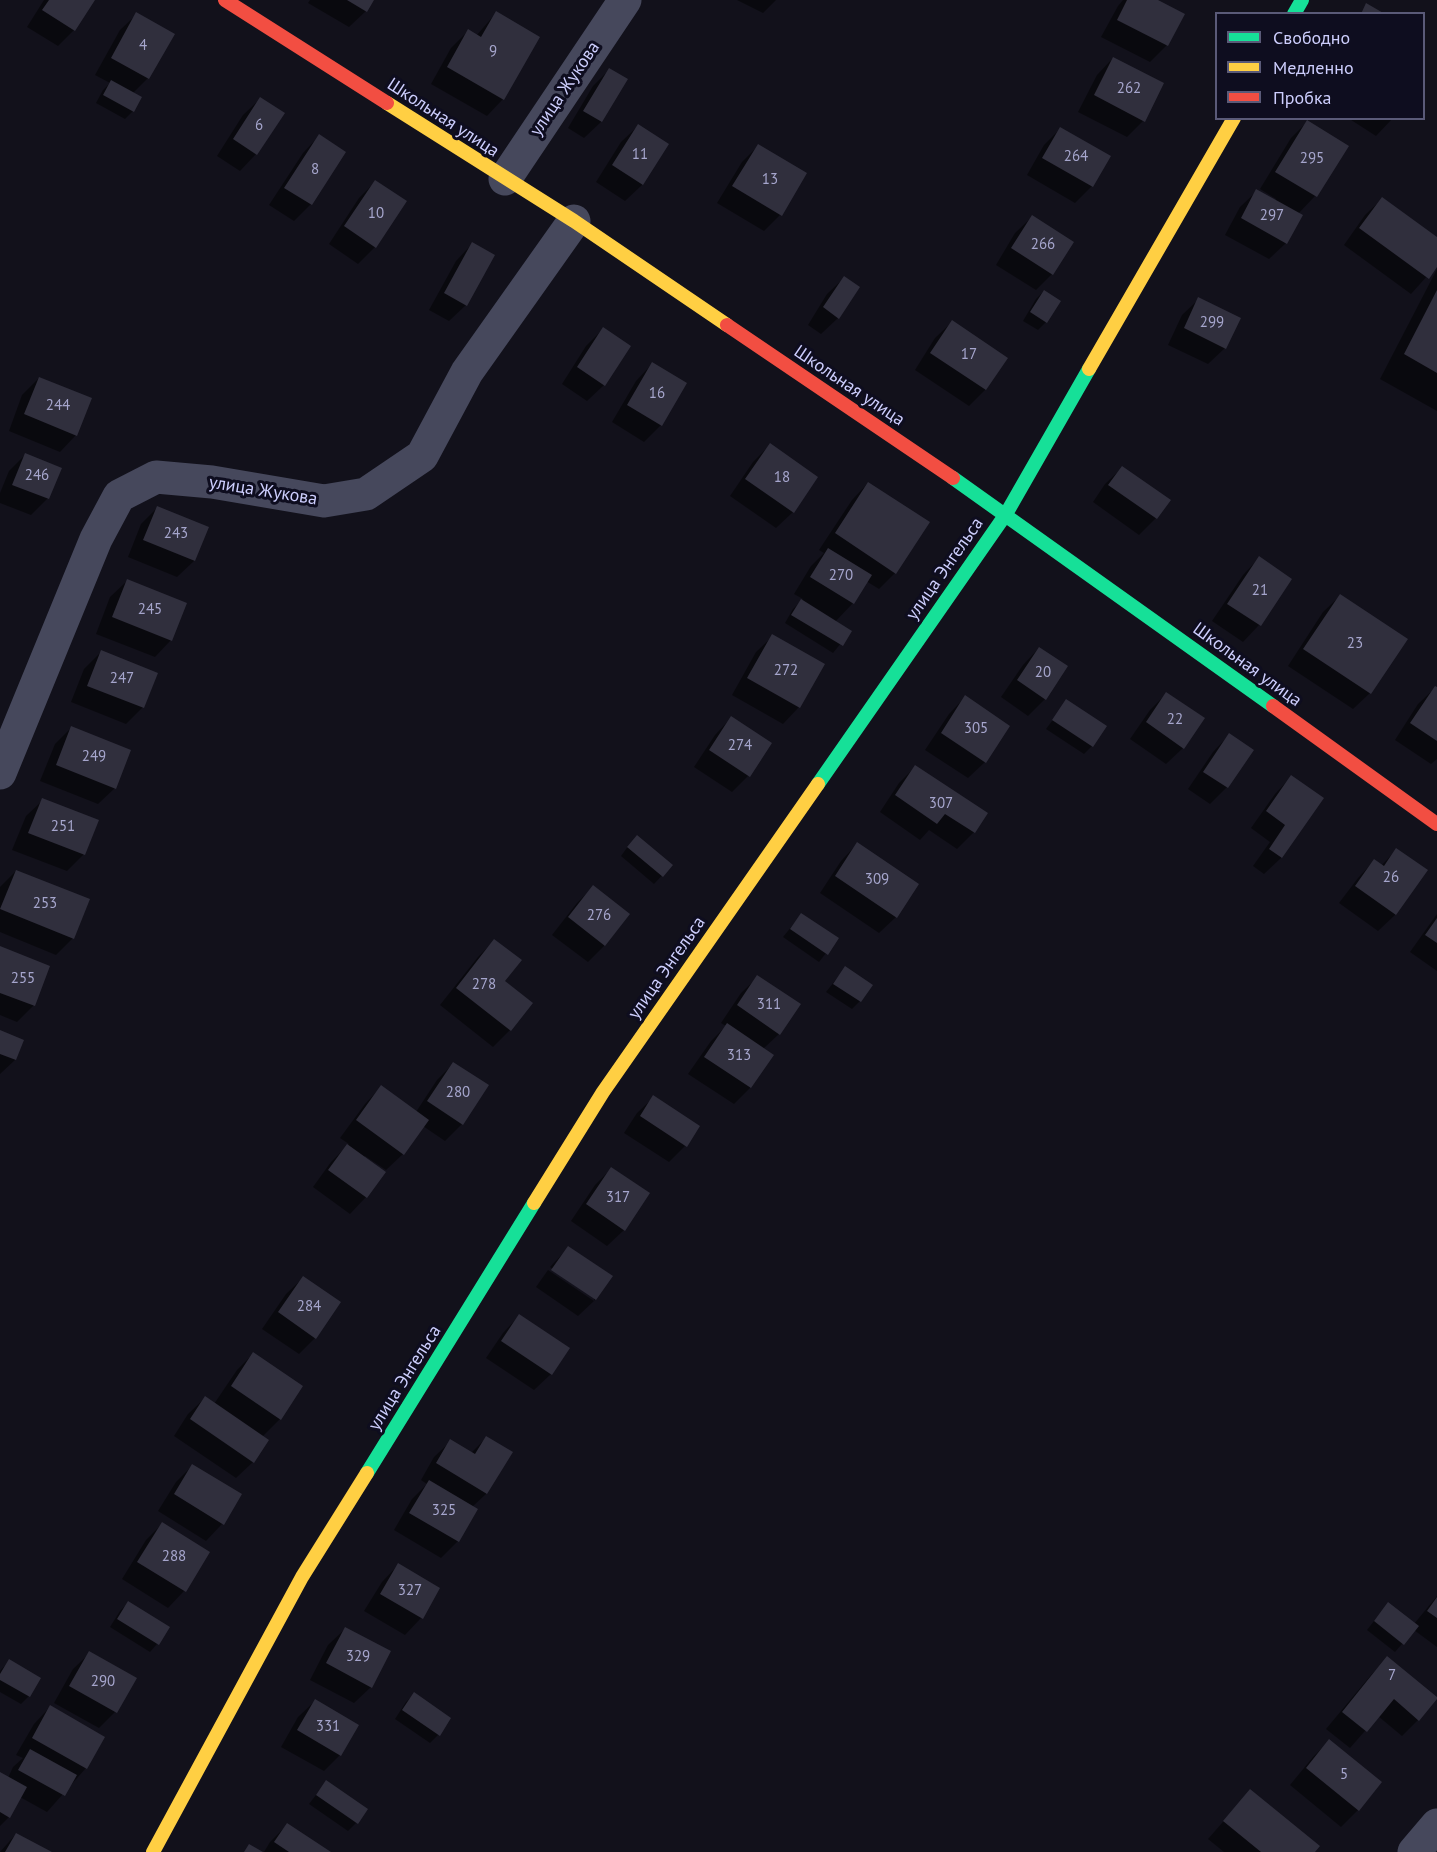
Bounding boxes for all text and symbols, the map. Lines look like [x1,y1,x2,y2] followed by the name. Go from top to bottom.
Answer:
[1215,12,1425,120] legend
[1273,26,1350,49] text: Свободно
[139,37,147,55] house number: 4
[525,38,605,140] street label: улица Жукова
[489,43,497,61] house number: 9
[1273,56,1354,79] text: Медленно
[383,74,503,162] street label: Школьная улица
[1117,80,1141,98] house number: 262
[1273,86,1331,109] text: Пробка
[255,117,263,135] house number: 6
[632,146,648,164] house number: 11
[1064,148,1088,166] house number: 264
[1300,150,1324,168] house number: 295
[311,161,319,179] house number: 8
[762,171,778,189] house number: 13
[368,205,384,223] house number: 10
[1260,207,1284,225] house number: 297
[1031,236,1055,254] house number: 266
[1200,314,1224,332] house number: 299
[790,341,908,431] street label: Школьная улица
[961,346,977,364] house number: 17
[649,385,665,403] house number: 16
[46,397,70,415] house number: 244
[25,467,49,485] house number: 246
[774,469,790,487] house number: 18
[207,472,319,510] street label: улица Жукова
[902,514,988,624] street label: улица Энгельса
[164,525,188,543] house number: 243
[829,567,853,585] house number: 270
[1252,582,1268,600] house number: 21
[138,601,162,619] house number: 245
[1188,618,1306,712] street label: Школьная улица
[1347,635,1363,653] house number: 23
[774,662,798,680] house number: 272
[1035,664,1051,682] house number: 20
[110,670,134,688] house number: 247
[1167,711,1183,729] house number: 22
[964,720,988,738] house number: 305
[728,737,752,755] house number: 274
[82,748,106,766] house number: 249
[929,795,953,813] house number: 307
[51,818,75,836] house number: 251
[1383,869,1399,887] house number: 26
[865,871,889,889] house number: 309
[33,895,57,913] house number: 253
[587,907,611,925] house number: 276
[624,913,710,1023] street label: улица Энгельса
[11,970,35,988] house number: 255
[472,976,496,994] house number: 278
[757,996,781,1014] house number: 311
[727,1047,751,1065] house number: 313
[446,1084,470,1102] house number: 280
[606,1189,630,1207] house number: 317
[297,1298,321,1316] house number: 284
[364,1321,446,1435] street label: улица Энгельса
[432,1502,456,1520] house number: 325
[162,1548,186,1566] house number: 288
[398,1582,422,1600] house number: 327
[346,1648,370,1666] house number: 329
[1388,1667,1396,1685] house number: 7
[91,1673,115,1691] house number: 290
[316,1718,340,1736] house number: 331
[1340,1766,1348,1784] house number: 5

